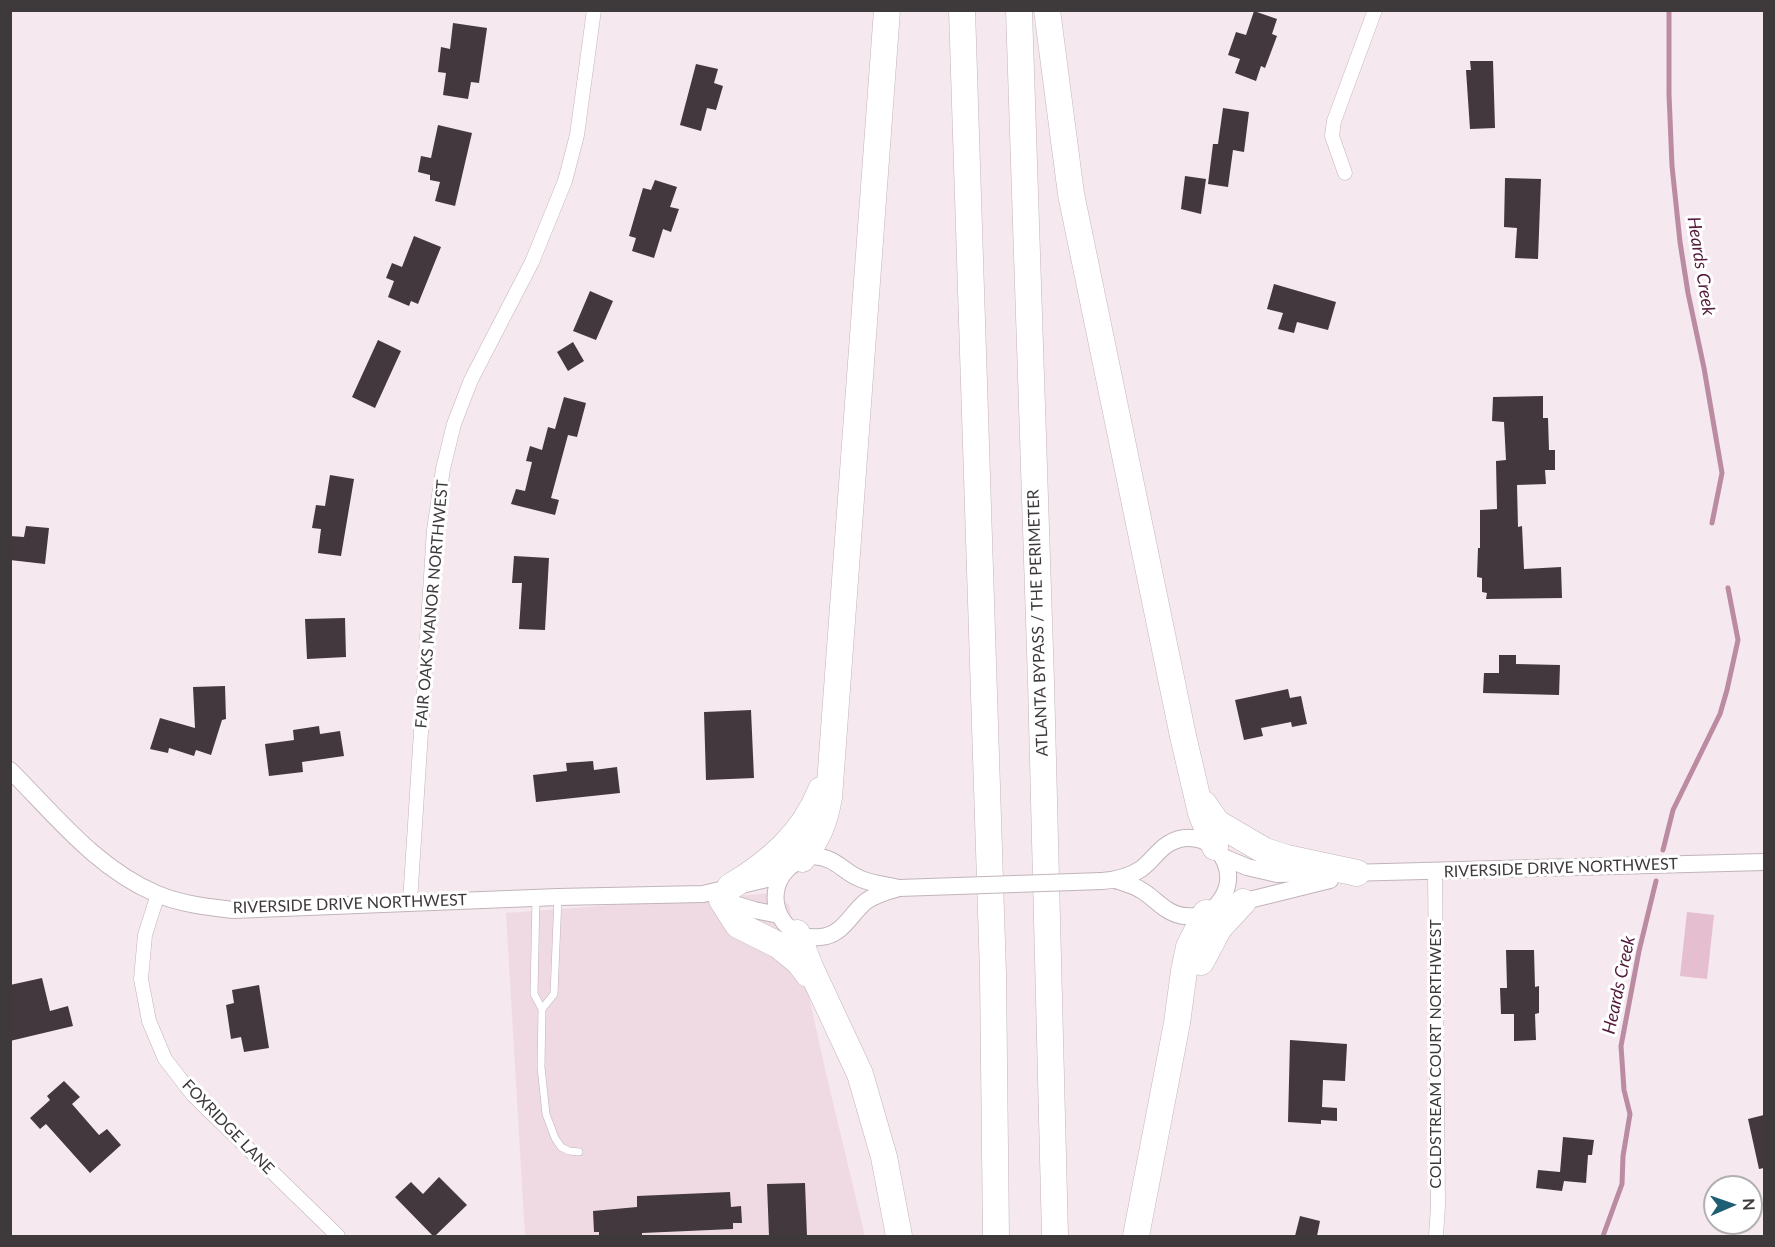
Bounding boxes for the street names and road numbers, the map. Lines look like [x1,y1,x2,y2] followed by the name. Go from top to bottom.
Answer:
[412,479,452,729] street label: FAIR OAKS MANOR NORTHWEST
[1024,489,1052,757] street label: ATLANTA BYPASS / THE PERIMETER
[1444,854,1678,882] street label: RIVERSIDE DRIVE NORTHWEST
[233,890,467,918] street label: RIVERSIDE DRIVE NORTHWEST
[1426,919,1446,1189] street label: COLDSTREAM COURT NORTHWEST
[178,1076,278,1178] street label: FOXRIDGE LANE

